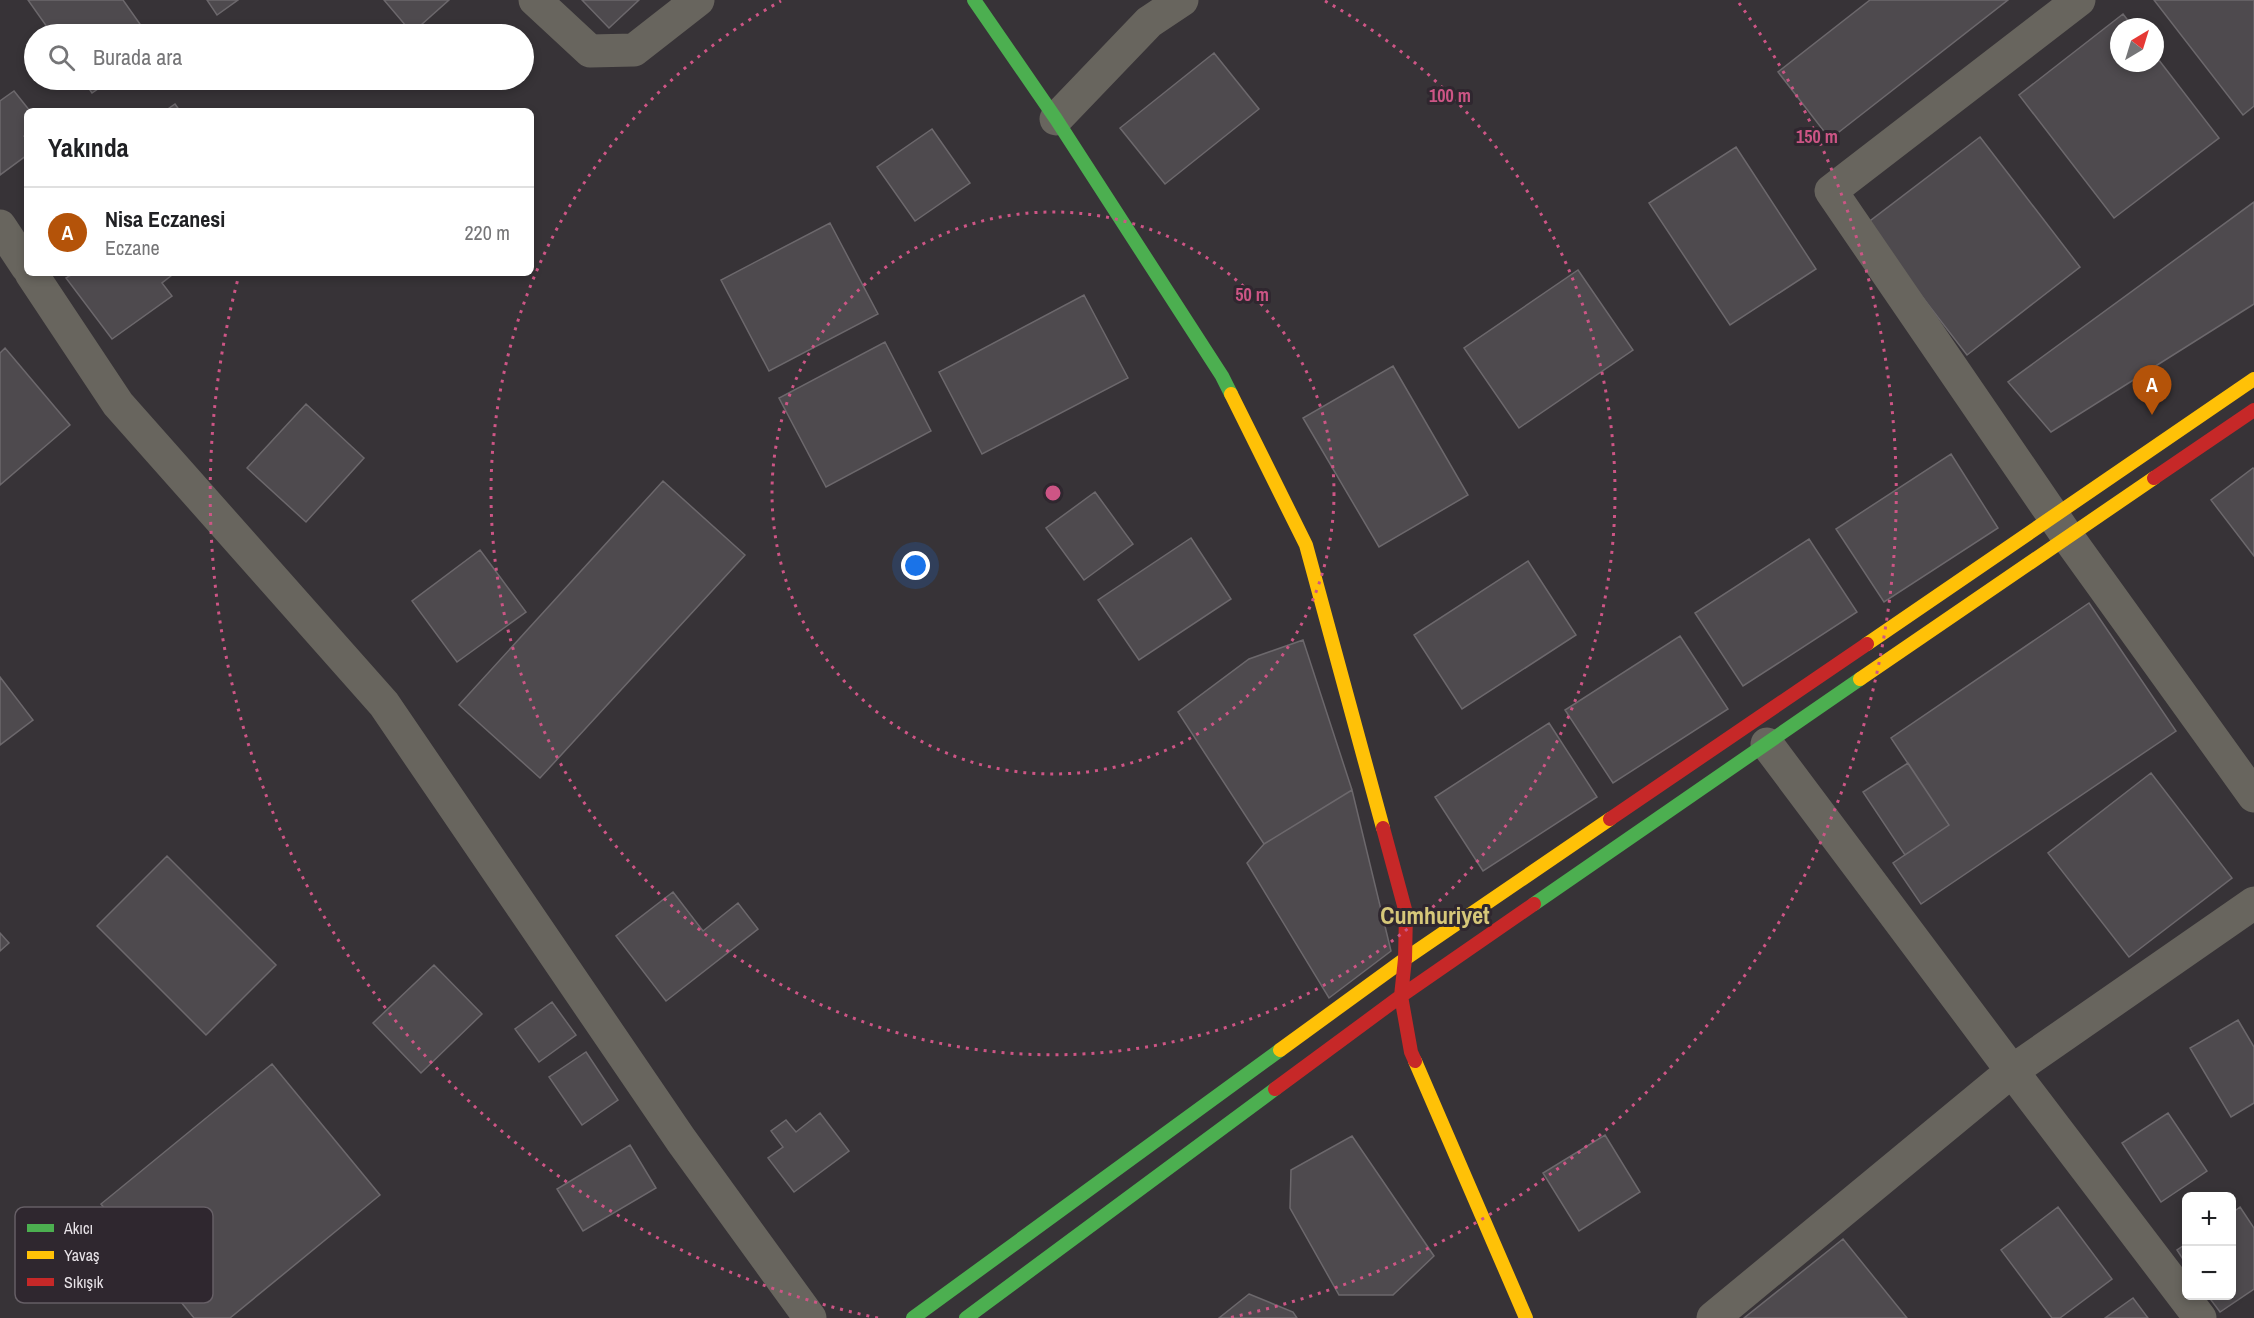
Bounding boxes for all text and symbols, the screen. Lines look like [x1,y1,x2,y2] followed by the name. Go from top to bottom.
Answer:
[2110,18,2164,72] north arrow
[24,24,534,90] search box
[45,41,78,74] icon: search
[93,42,182,72] text: Burada ara
[1429,83,1471,108] text: 100 m
[1796,124,1838,149] text: 150 m
[48,130,129,165] text: Yakında
[105,204,225,234] text: Nisa Eczanesi
[62,219,73,246] text: A
[464,219,510,246] text: 220 m
[105,234,160,261] text: Eczane
[1235,282,1269,307] text: 50 m
[2132,366,2172,415] pin: A
[1043,483,1063,503] centre of rings
[901,551,930,580] your location
[1380,899,1490,931] district label: Cumhuriyet
[2182,1192,2236,1300] map controls
[2182,1192,2236,1246] button: +
[15,1207,213,1303] legend
[63,1217,93,1239] text: Akıcı
[64,1244,100,1266] text: Yavaş
[2182,1246,2236,1300] button: −
[64,1271,104,1293] text: Sıkışık

